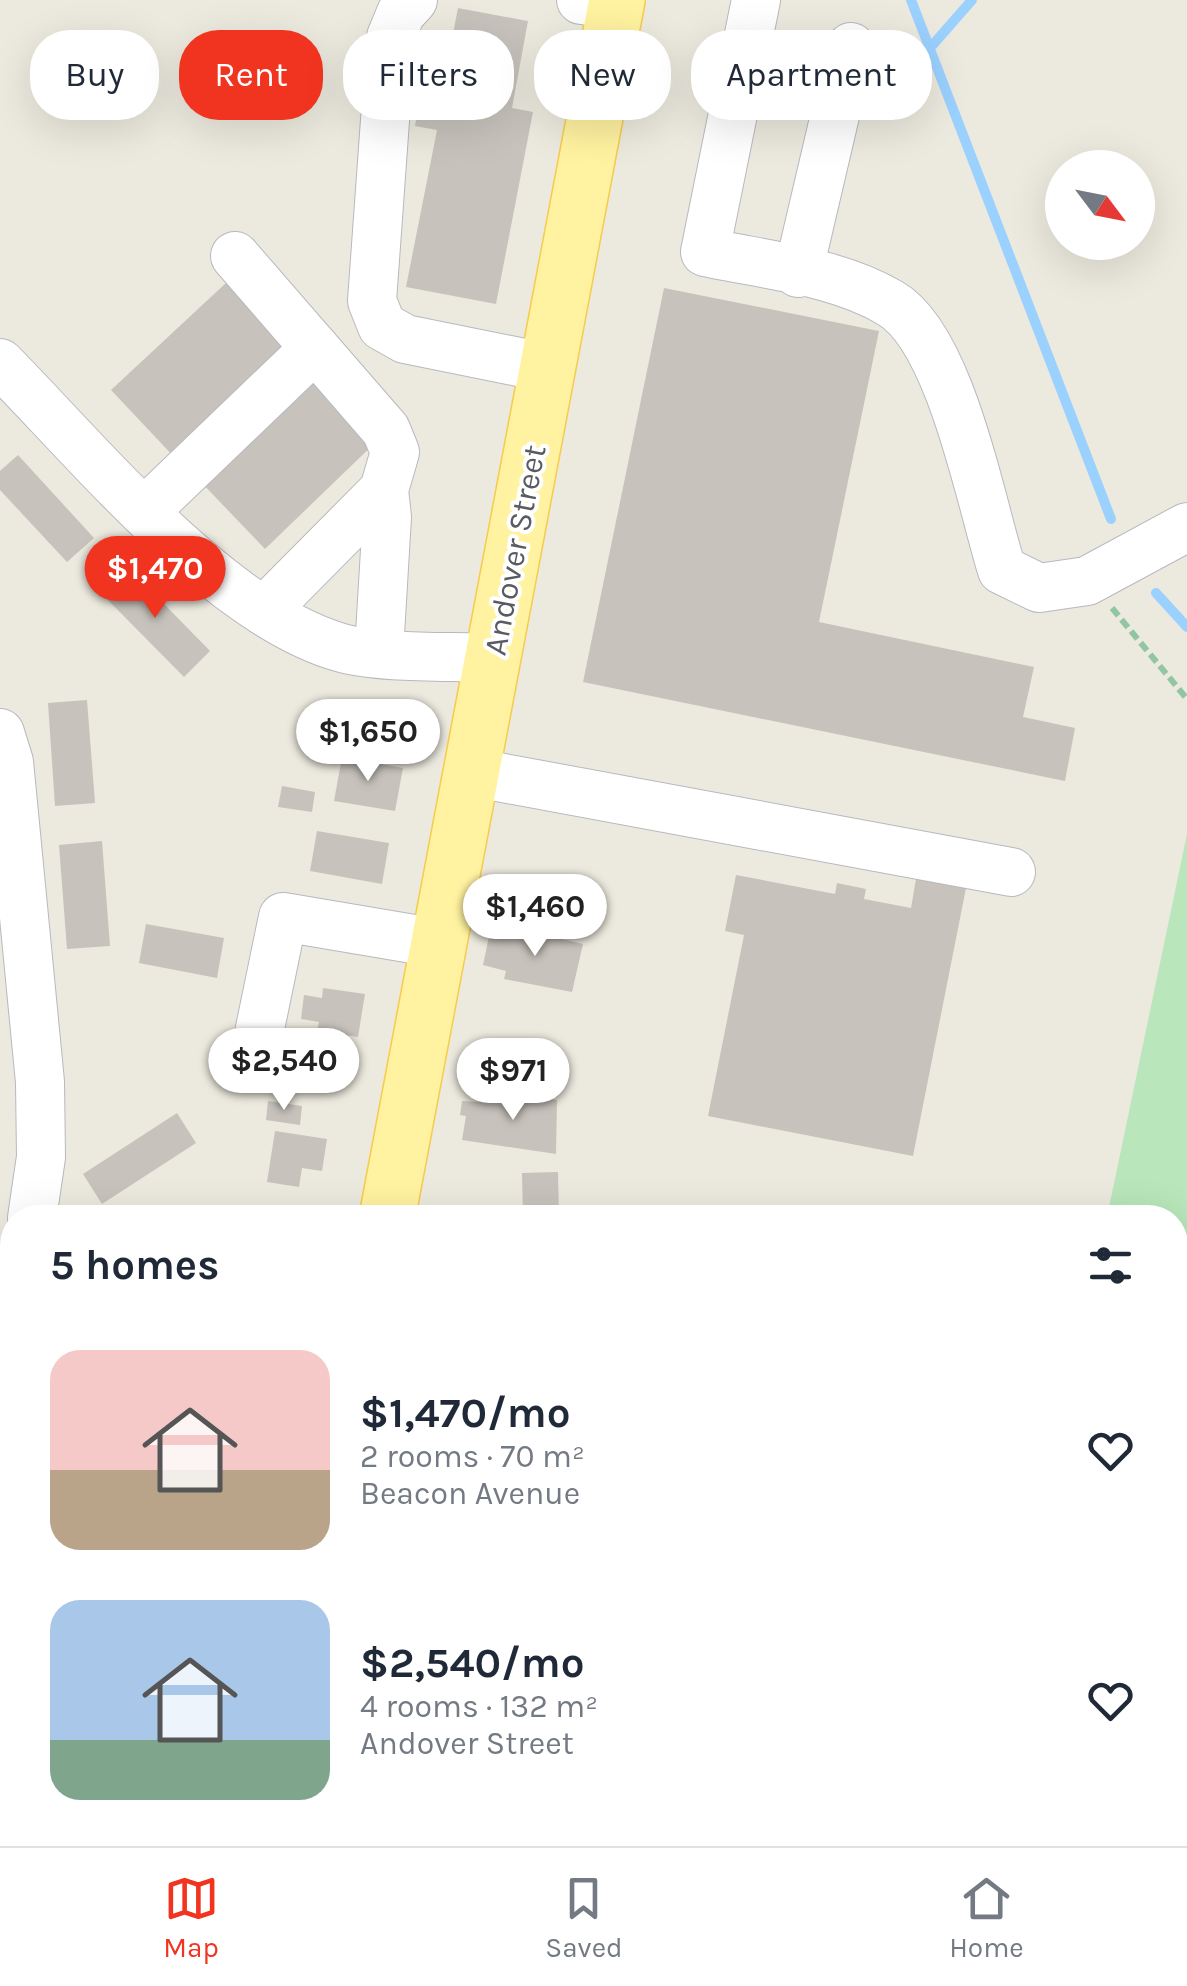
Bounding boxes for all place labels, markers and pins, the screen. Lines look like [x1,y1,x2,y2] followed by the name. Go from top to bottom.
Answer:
[74,536,236,621] pin: $1,470
[287,699,449,784] pin: $1,650
[454,874,616,959] pin: $1,460
[203,1028,365,1113] pin: $2,540
[454,1038,572,1123] pin: $971

